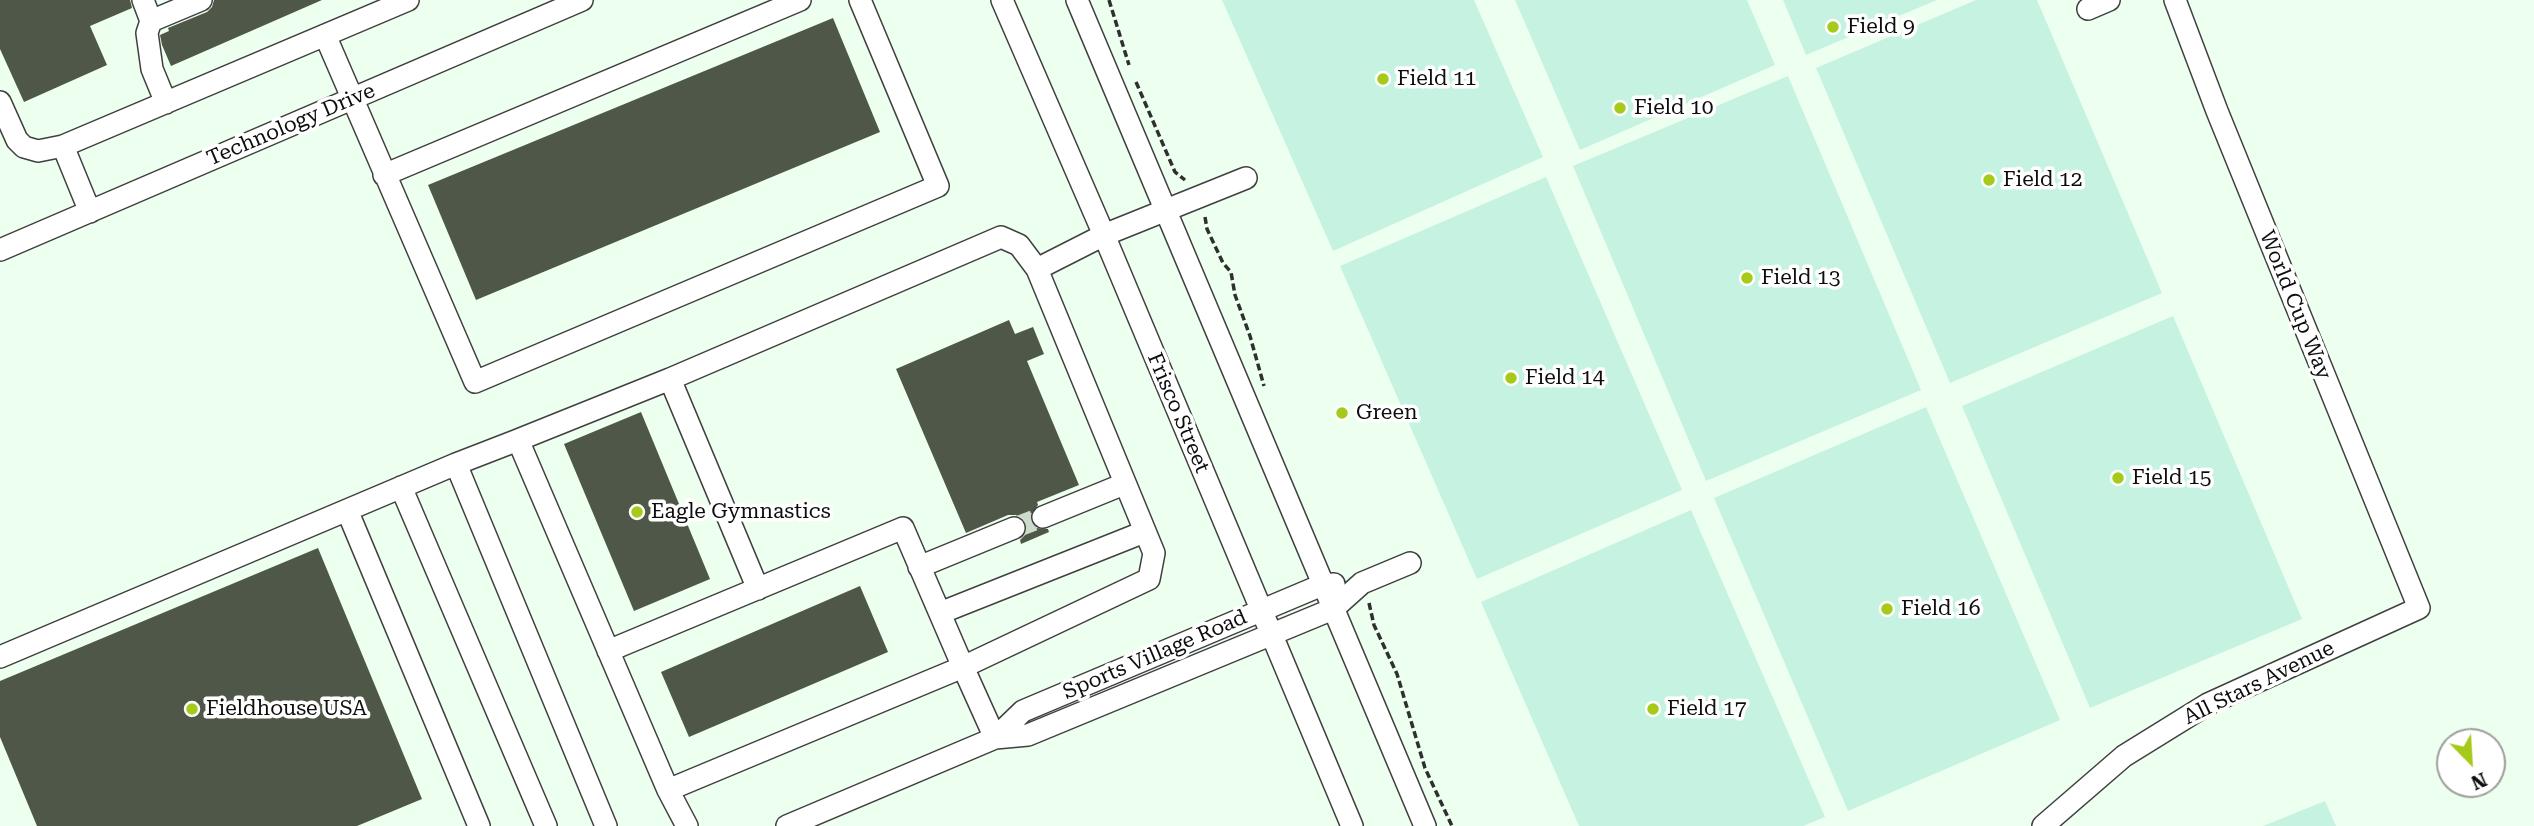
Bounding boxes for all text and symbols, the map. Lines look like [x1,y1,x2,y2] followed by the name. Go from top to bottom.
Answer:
[1847,14,1915,40] place label: Field 9
[1825,19,1841,35] marker: Field 9
[1397,66,1476,92] place label: Field 11
[1375,71,1391,87] marker: Field 11
[203,78,379,172] street label: Technology Drive
[1634,95,1713,121] place label: Field 10
[1612,100,1628,116] marker: Field 10
[2003,167,2082,193] place label: Field 12
[1981,172,1997,188] marker: Field 12
[2254,227,2336,383] street label: World Cup Way
[1761,265,1840,291] place label: Field 13
[1739,270,1755,286] marker: Field 13
[1141,349,1215,477] street label: Frisco Street
[1525,365,1604,391] place label: Field 14
[1503,370,1519,386] marker: Field 14
[1356,400,1418,426] place label: Green
[1334,405,1350,421] marker: Green
[2132,465,2211,491] place label: Field 15
[2110,470,2126,486] marker: Field 15
[651,499,831,525] place label: Eagle Gymnastics
[629,504,645,520] marker: Eagle Gymnastics
[1901,596,1980,622] place label: Field 16
[1879,601,1895,617] marker: Field 16
[1059,605,1251,705] street label: Sports Village Road
[2180,636,2338,730] street label: All Stars Avenue
[206,696,367,722] place label: Fieldhouse USA
[1667,696,1746,722] place label: Field 17
[184,701,200,717] marker: Fieldhouse USA
[1645,701,1661,717] marker: Field 17
[2436,728,2506,798] north arrow
[2468,767,2490,794] text: N

